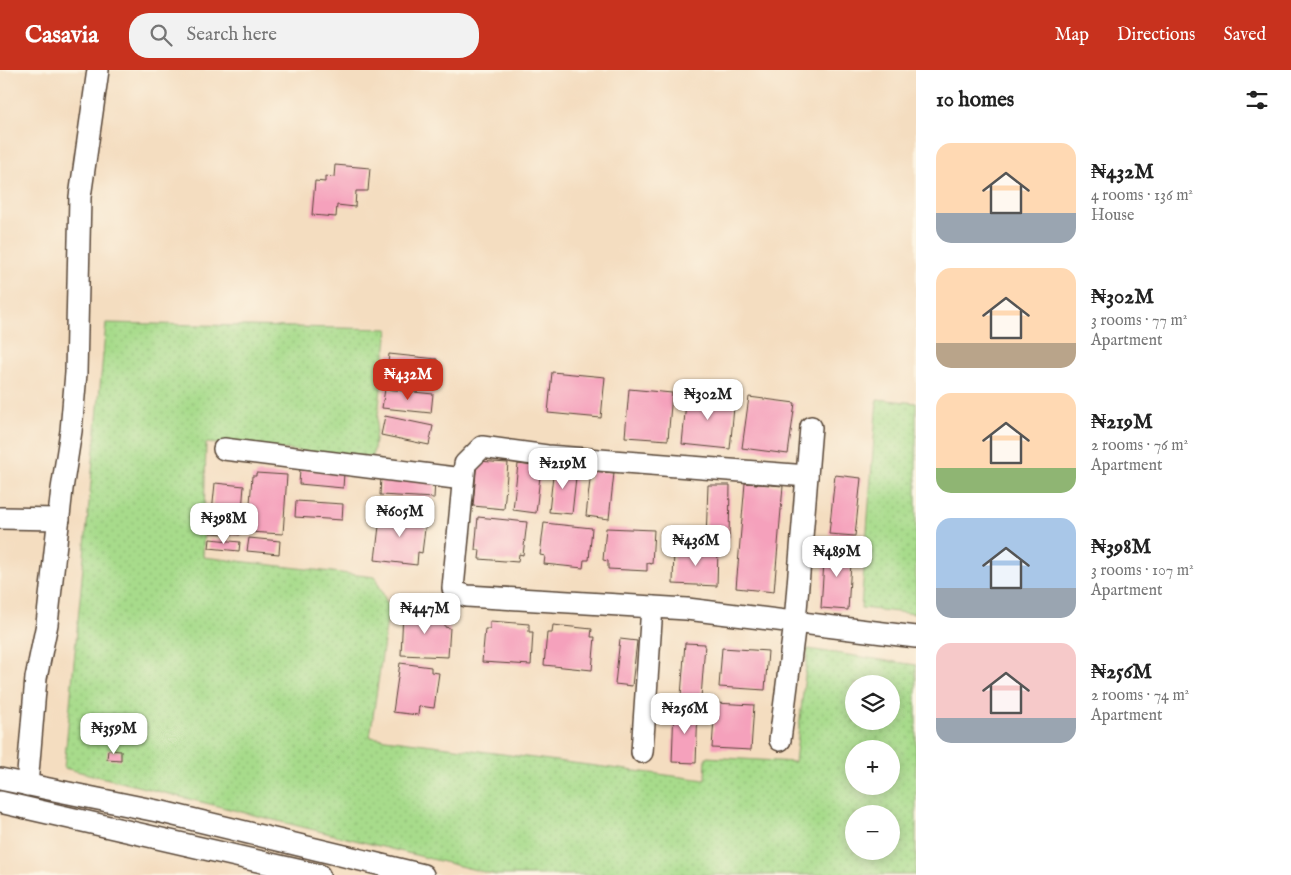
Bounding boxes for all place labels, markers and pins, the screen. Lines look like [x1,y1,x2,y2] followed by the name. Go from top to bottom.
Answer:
[373,358,443,401] pin: ₦432M
[673,378,743,421] pin: ₦302M
[528,448,598,490] pin: ₦219M
[365,496,435,538] pin: ₦605M
[189,502,259,545] pin: ₦398M
[661,524,731,567] pin: ₦436M
[802,536,872,578] pin: ₦489M
[390,592,460,635] pin: ₦447M
[650,692,720,735] pin: ₦256M
[79,712,149,755] pin: ₦359M

